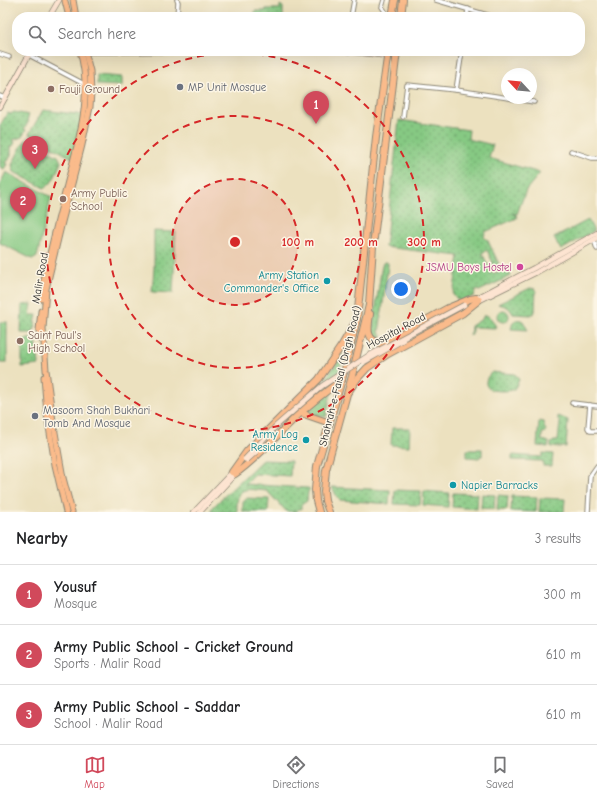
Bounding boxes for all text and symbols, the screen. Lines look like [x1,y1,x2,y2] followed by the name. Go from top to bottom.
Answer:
[12,12,585,56] search box
[26,23,48,45] icon: search
[58,25,136,43] text: Search here
[501,68,537,104] north arrow
[188,81,267,94] place label: MP Unit Mosque
[175,82,185,92] marker: MP Unit Mosque
[59,83,120,96] place label: Fauji Ground
[46,84,56,94] marker: Fauji Ground
[303,91,329,124] pin: 1
[22,136,48,169] pin: 3
[10,187,36,220] pin: 2
[71,187,128,213] place label: Army Public School
[58,194,68,204] marker: Army Public School
[228,235,242,249] centre of rings
[282,235,314,249] text: 100 m
[344,235,378,249] text: 200 m
[407,235,441,249] text: 300 m
[29,251,51,305] street label: Malir Road
[426,261,512,274] place label: JSMU Boys Hostel
[515,262,525,272] marker: JSMU Boys Hostel
[224,269,319,295] place label: Army Station Commander's Office
[322,276,332,286] marker: Army Station Commander's Office
[391,279,411,299] your location
[316,304,364,448] street label: Shahrah-e-Faisal (Drigh Road)
[364,310,428,352] street label: Hospital Road
[28,329,85,355] place label: Saint Paul's High School
[15,336,25,346] marker: Saint Paul's High School
[43,404,150,430] place label: Masoom Shah Bukhari Tomb And Mosque
[30,411,40,421] marker: Masoom Shah Bukhari Tomb And Mosque
[251,428,298,454] place label: Army Log Residence
[301,435,311,445] marker: Army Log Residence
[461,479,538,492] place label: Napier Barracks
[448,480,458,490] marker: Napier Barracks
[16,529,67,548] text: Nearby
[535,531,581,546] text: 3 results
[54,578,96,596] text: Yousuf
[26,587,32,602] text: 1
[543,587,581,602] text: 300 m
[54,596,97,611] text: Mosque
[54,638,293,656] text: Army Public School - Cricket Ground
[26,647,32,662] text: 2
[546,647,581,662] text: 610 m
[54,656,161,671] text: Sports · Malir Road
[54,698,240,716] text: Army Public School - Saddar
[26,707,32,722] text: 3
[546,707,581,722] text: 610 m
[54,716,163,731] text: School · Malir Road
[84,754,106,791] tab: Map
[273,754,319,791] tab: Directions
[486,754,513,791] tab: Saved

